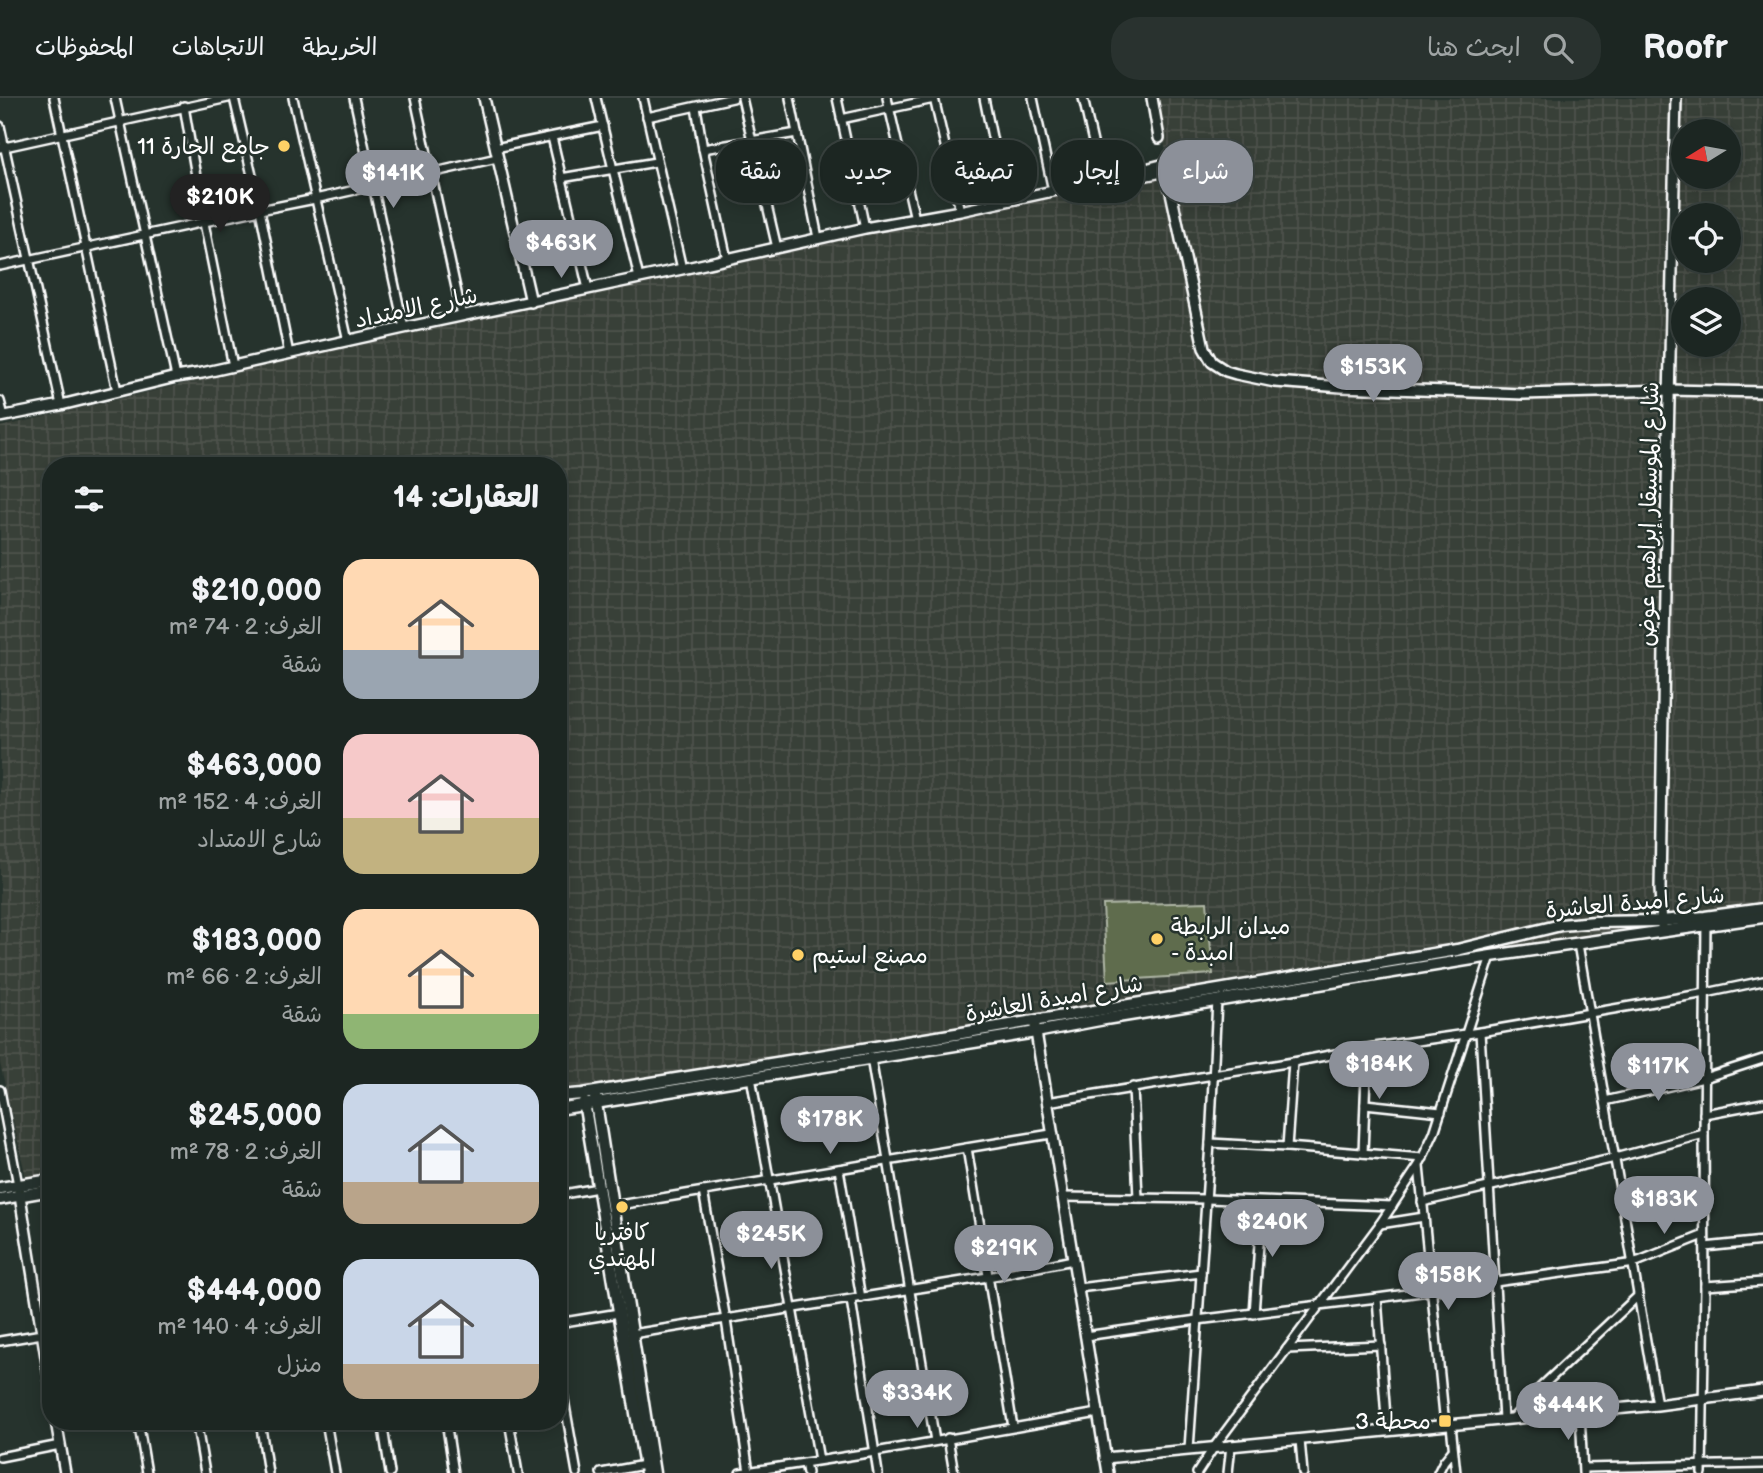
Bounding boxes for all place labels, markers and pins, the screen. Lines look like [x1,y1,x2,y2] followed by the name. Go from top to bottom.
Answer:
[137,133,270,163] place label: جامع الحارة 11
[276,138,292,154] marker: جامع الحارة 11
[344,150,442,210] pin: $141K
[171,174,269,234] pin: $210K
[512,220,610,280] pin: $463K
[1324,344,1422,404] pin: $153K
[1171,913,1290,967] place label: ميدان الرابطة - امبدة
[1149,931,1165,947] marker: ميدان الرابطة - امبدة
[812,942,928,973] place label: مصنع استيم
[790,947,806,963] marker: مصنع استيم
[1330,1042,1428,1101] pin: $184K
[1609,1044,1707,1103] pin: $117K
[781,1096,879,1156] pin: $178K
[1615,1176,1713,1236] pin: $183K
[614,1199,630,1215] marker: كافتريا المهتدي
[1223,1200,1321,1259] pin: $240K
[722,1212,820,1271] pin: $245K
[588,1219,656,1275] place label: كافتريا المهتدي
[955,1226,1053,1285] pin: $219K
[1399,1252,1497,1312] pin: $158K
[868,1370,966,1430] pin: $334K
[1519,1382,1617,1442] pin: $444K
[1355,1408,1431,1436] place label: محطة 3
[1437,1413,1453,1429] marker: محطة 3

